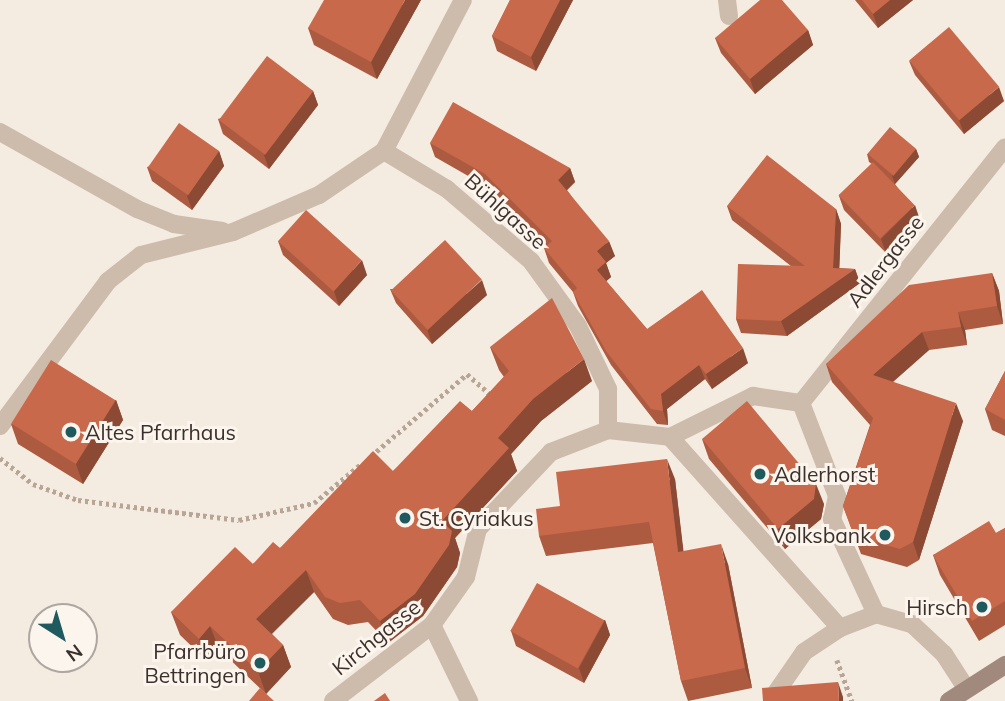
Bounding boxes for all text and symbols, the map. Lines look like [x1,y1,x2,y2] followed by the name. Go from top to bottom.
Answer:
[460,168,552,254] street label: Bühlgasse
[841,210,929,312] street label: Adlergasse
[85,419,236,445] place label: Altes Pfarrhaus
[63,424,79,440] marker: Altes Pfarrhaus
[774,461,875,487] place label: Adlerhorst
[752,466,768,482] marker: Adlerhorst
[419,505,534,531] place label: St. Cyriakus
[397,510,413,526] marker: St. Cyriakus
[771,522,871,548] place label: Volksbank
[877,527,893,543] marker: Volksbank
[327,594,425,680] street label: Kirchgasse
[906,594,968,620] place label: Hirsch
[974,599,990,615] marker: Hirsch
[28,603,98,673] north arrow
[145,638,246,688] place label: Pfarrbüro Bettringen
[61,639,87,667] text: N
[252,655,268,671] marker: Pfarrbüro Bettringen

